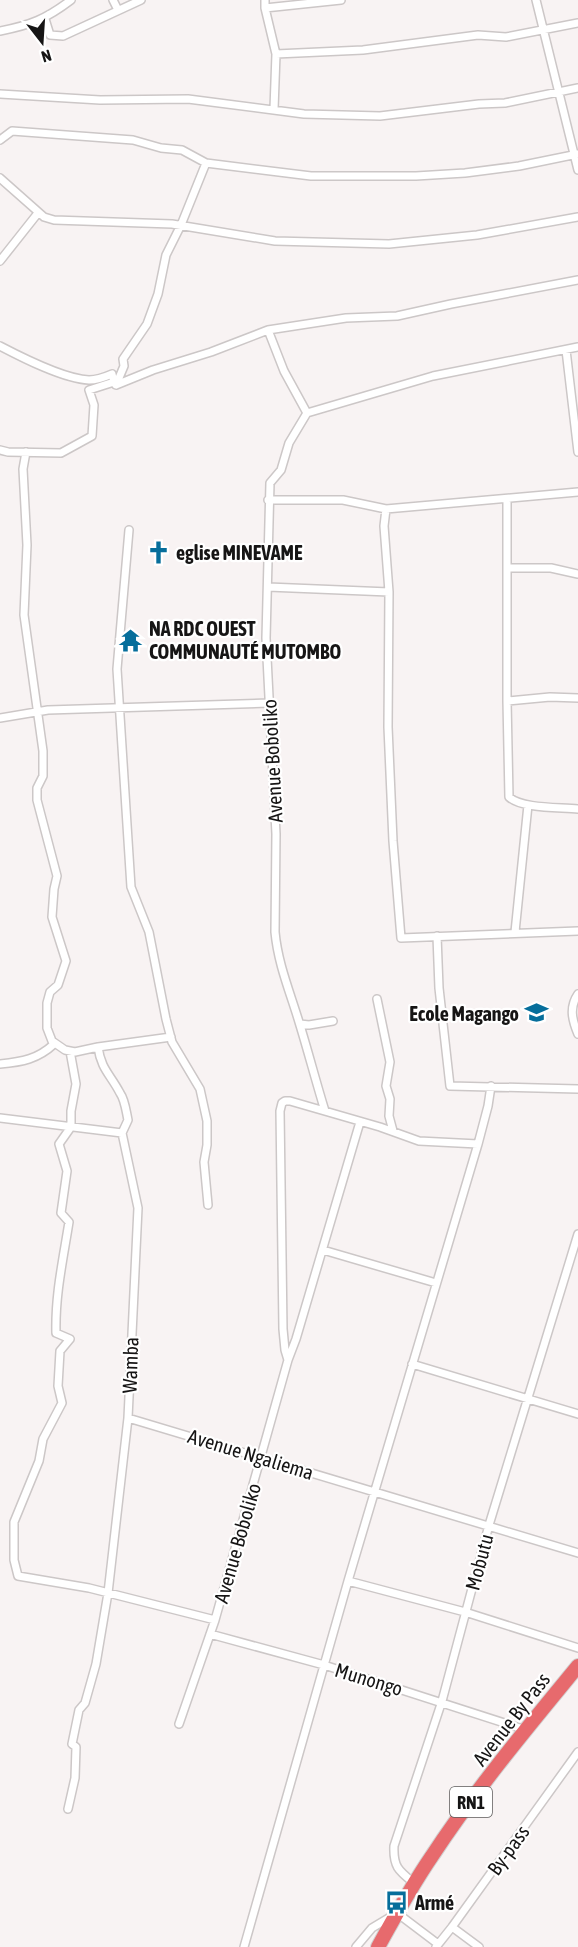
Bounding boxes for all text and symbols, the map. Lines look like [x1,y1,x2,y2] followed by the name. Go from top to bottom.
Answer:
[12,12,72,72] north arrow
[39,46,54,66] text: N
[145,539,171,565] church icon: eglise MINEVAME
[176,541,303,564] place label: eglise MINEVAME
[149,617,341,663] place label: NA RDC OUEST COMMUNAUTÉ MUTOMBO
[118,627,144,653] temple icon: NA RDC OUEST COMMUNAUTÉ MUTOMBO
[257,699,287,823] street label: Avenue Boboliko
[524,1000,550,1026] school or university icon: Ecole Magango
[409,1002,519,1025] place label: Ecole Magango
[118,1336,142,1394] street label: Wamba
[185,1424,317,1484] street label: Avenue Ngaliema
[209,1480,265,1606] street label: Avenue Boboliko
[460,1531,498,1593] street label: Mobutu
[332,1658,406,1700] street label: Munongo
[468,1668,554,1770] street label: Avenue By Pass
[450,1787,492,1817] road number: RN1
[482,1821,534,1879] street label: By-pass
[384,1889,410,1915] bus stop icon: Armé
[414,1891,454,1914] place label: Armé

